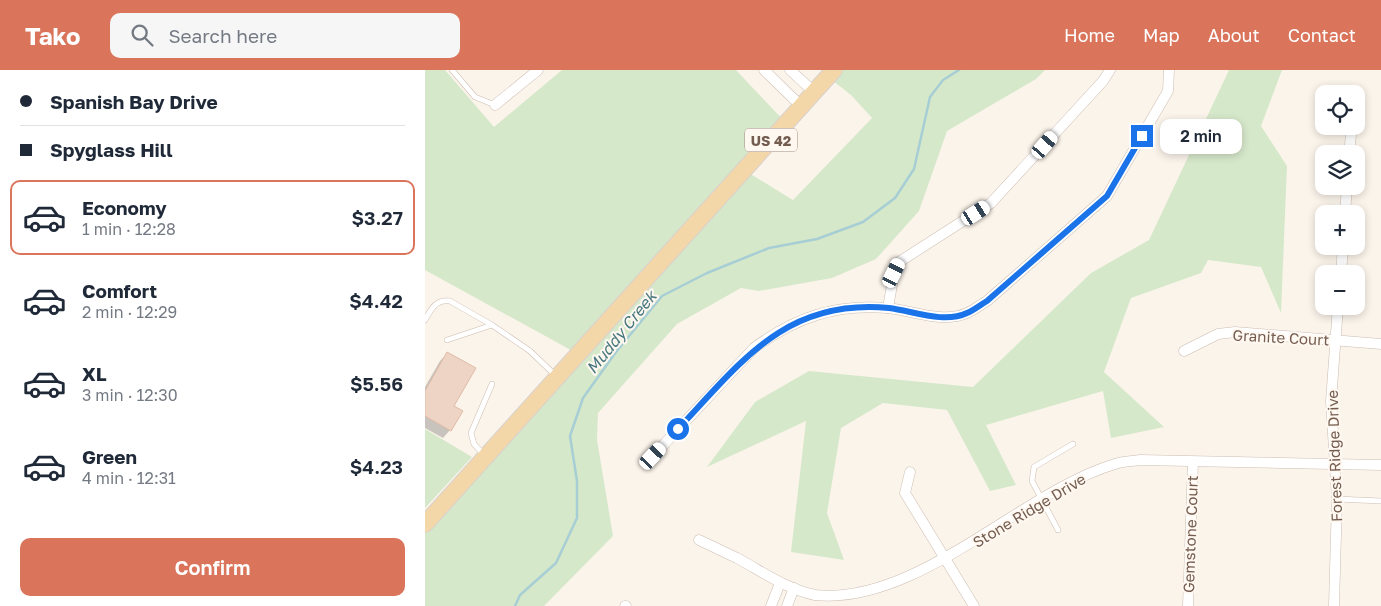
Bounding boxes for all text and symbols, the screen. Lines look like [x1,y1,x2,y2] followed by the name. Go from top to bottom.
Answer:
[110,13,460,58] search box
[25,21,80,50] text: Tako
[128,21,156,49] icon: search
[168,24,277,47] text: Search here
[1064,24,1115,46] text: Home
[1143,24,1180,46] text: Map
[1208,24,1260,46] text: About
[1288,24,1356,46] text: Contact
[1315,85,1365,315] map controls
[1315,85,1365,135] button: locate
[50,90,218,113] text: Spanish Bay Drive
[1159,118,1242,154] callout: 2 min
[1131,125,1153,147] route end
[1180,126,1222,146] text: 2 min
[745,128,797,152] road number: US 42
[1029,129,1060,161] car
[50,138,173,161] text: Spyglass Hill
[1315,145,1365,195] button: layers
[22,195,67,240] icon: car
[82,196,167,219] text: Economy
[959,199,992,227] car
[1315,205,1365,255] button: +
[351,206,403,229] text: $3.27
[82,219,176,239] text: 1 min · 12:28
[880,256,907,290] car
[1315,265,1365,315] button: −
[22,278,67,323] icon: car
[82,279,157,302] text: Comfort
[582,285,662,377] water label: Muddy Creek
[349,289,403,312] text: $4.42
[82,302,177,322] text: 2 min · 12:29
[1232,325,1330,349] street label: Granite Court
[22,361,67,406] icon: car
[82,362,107,385] text: XL
[350,372,403,395] text: $5.56
[82,385,178,405] text: 3 min · 12:30
[1323,389,1345,522] street label: Forest Ridge Drive
[667,418,689,440] route start
[637,440,668,472] car
[22,444,67,489] icon: car
[82,445,137,468] text: Green
[350,455,403,478] text: $4.23
[82,468,176,488] text: 4 min · 12:31
[969,469,1089,551] street label: Stone Ridge Drive
[1179,475,1201,593] street label: Gemstone Court
[20,538,405,596] button: Confirm

